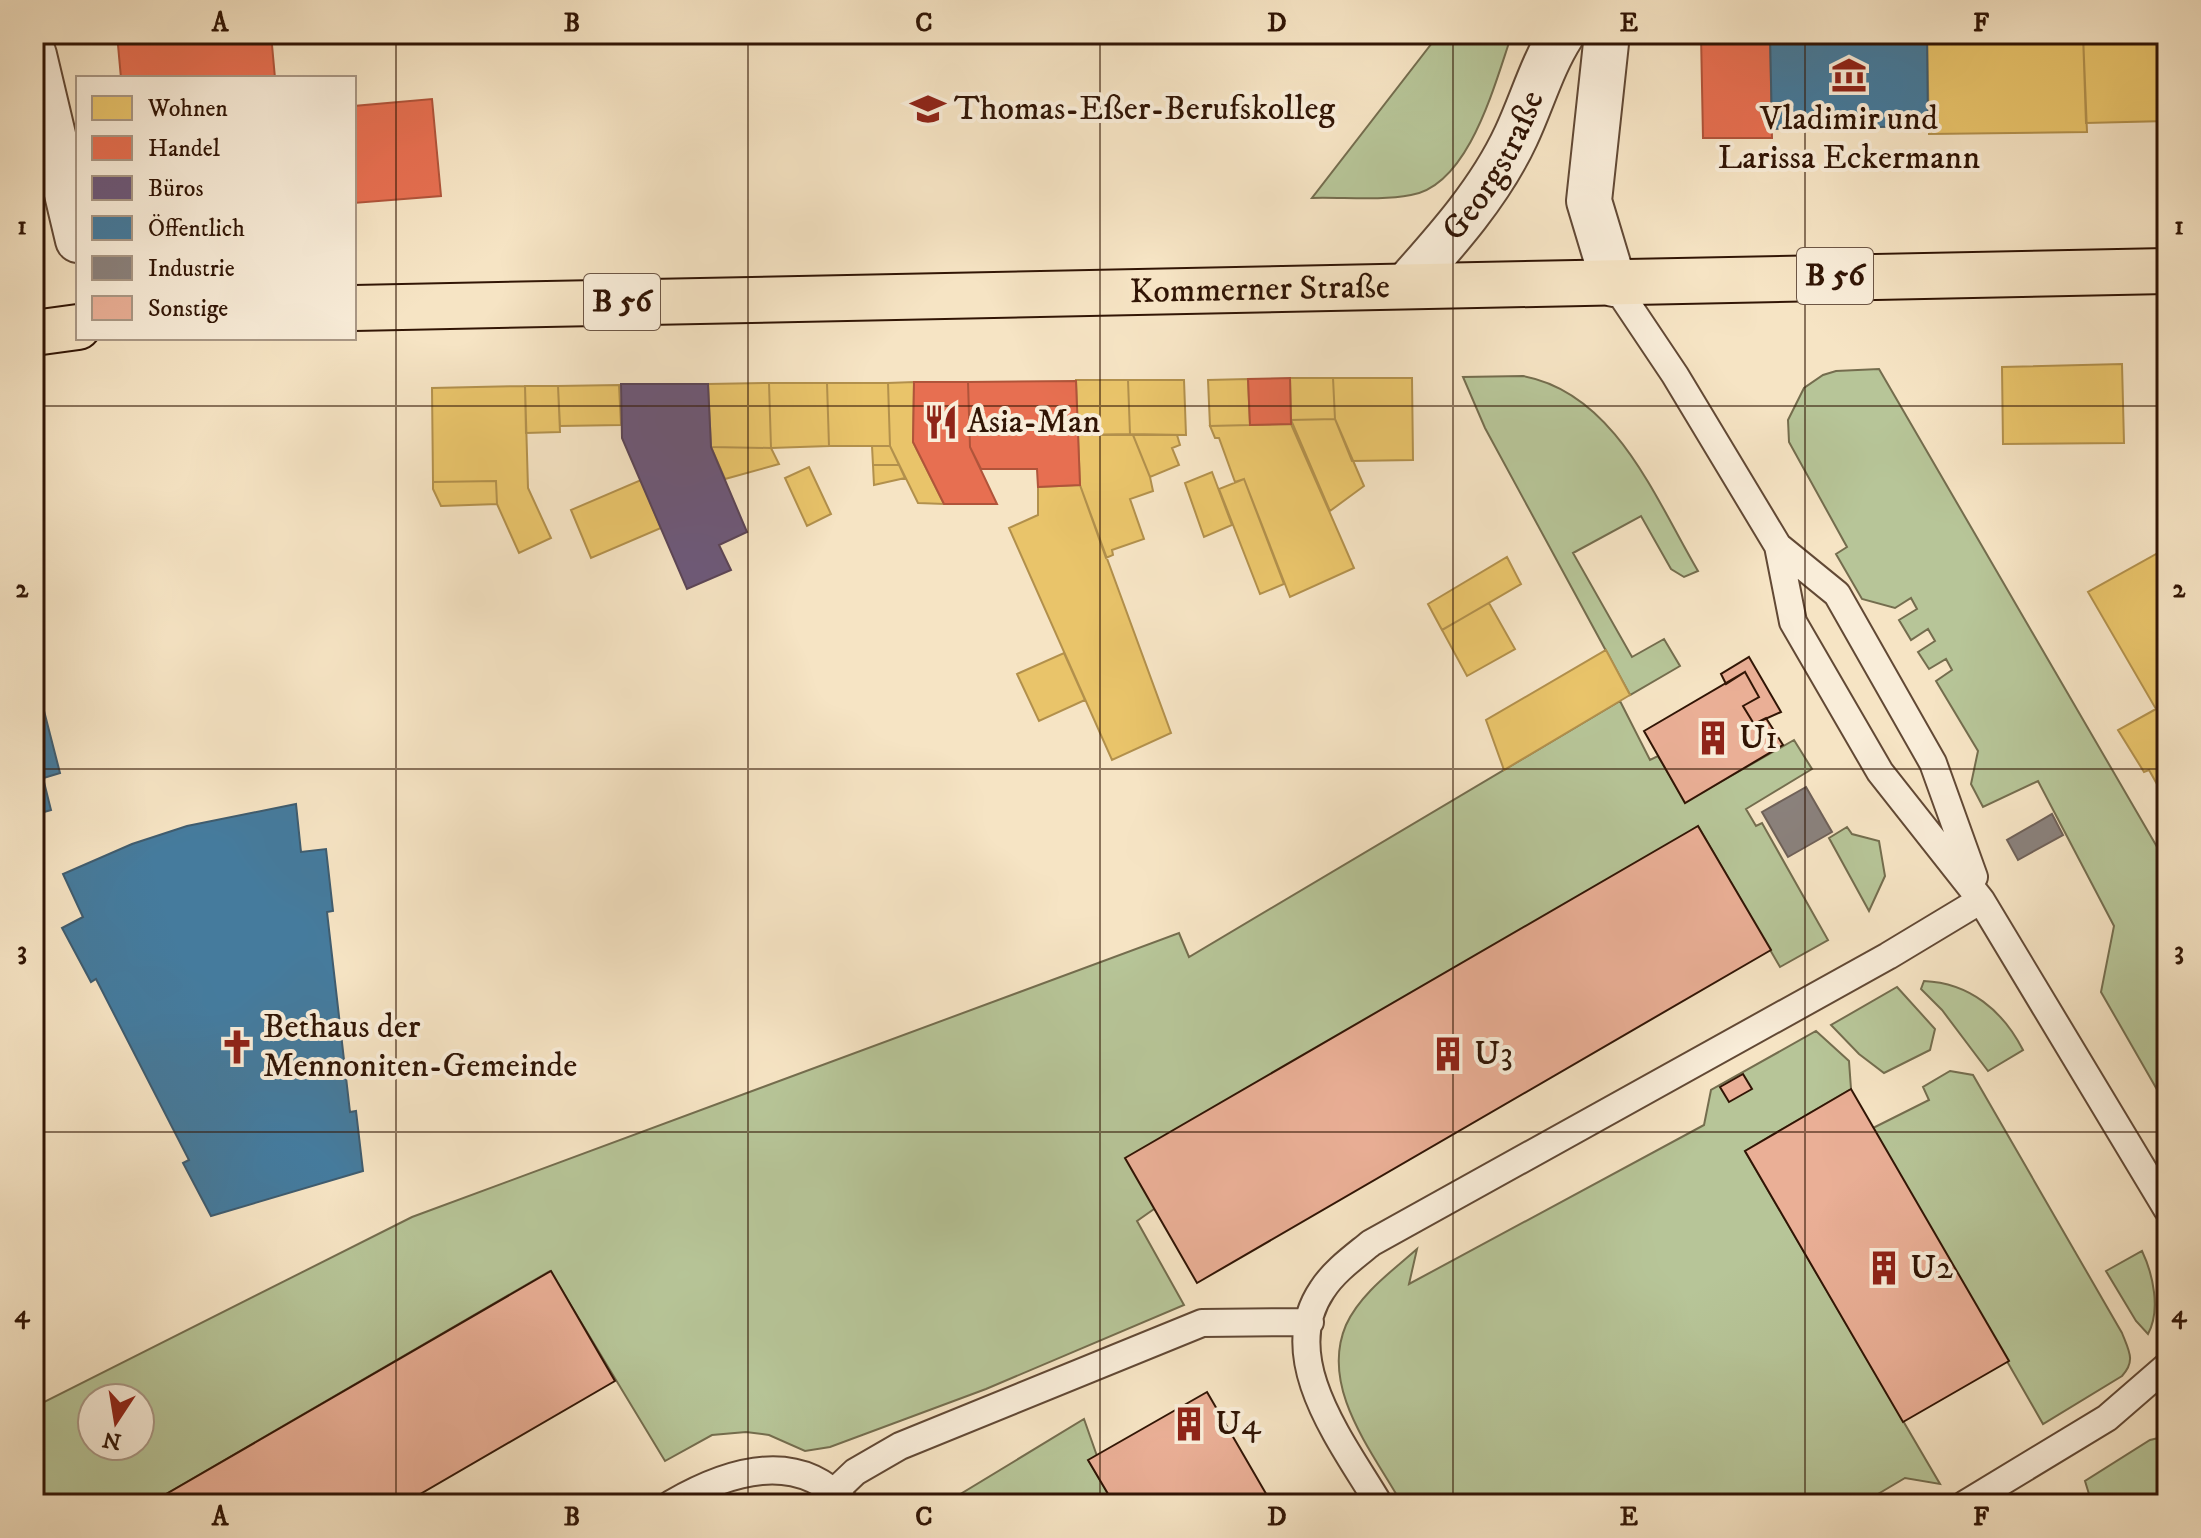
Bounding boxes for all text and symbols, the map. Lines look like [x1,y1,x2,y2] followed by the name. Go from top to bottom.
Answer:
[211,7,230,40] text: A
[564,7,580,40] text: B
[915,7,933,40] text: C
[1267,7,1287,40] text: D
[1620,7,1638,40] text: E
[1973,7,1990,40] text: F
[1830,56,1868,94] museum icon: Vladimir und Larissa Eckermann
[76,76,356,340] legend
[1433,85,1554,249] street label: Georgstraße
[954,88,1335,130] place label: Thomas-Eßer-Berufskolleg
[909,90,947,128] school or university icon: Thomas-Eßer-Berufskolleg
[147,94,228,124] text: Wohnen
[1718,98,1980,179] place label: Vladimir und Larissa Eckermann
[148,134,221,164] text: Handel
[148,174,203,204] text: Büros
[17,210,27,243] text: 1
[2174,210,2184,243] text: 1
[148,214,245,244] text: Öffentlich
[1797,248,1873,304] road number: B 56
[148,254,235,284] text: Industrie
[1129,266,1390,313] street label: Kommerner Straße
[584,274,660,330] road number: B 56
[148,294,228,324] text: Sonstige
[967,401,1101,443] place label: Asia-Man
[922,403,960,441] restaurant icon: Asia-Man
[16,573,30,606] text: 2
[2173,573,2187,606] text: 2
[1739,717,1778,759] place label: U1
[1694,719,1732,757] building icon: U1
[17,935,27,968] text: 3
[2174,935,2184,968] text: 3
[263,1006,577,1087] place label: Bethaus der Mennoniten-Gemeinde
[218,1028,256,1066] church icon: Bethaus der Mennoniten-Gemeinde
[1474,1033,1513,1075] place label: U3
[1429,1035,1467,1073] building icon: U3
[1910,1247,1953,1289] place label: U2
[1865,1249,1903,1287] building icon: U2
[15,1298,31,1331] text: 4
[2172,1298,2188,1331] text: 4
[76,1382,156,1462] north arrow
[1215,1403,1262,1445] place label: U4
[1170,1405,1208,1443] building icon: U4
[101,1425,124,1455] text: N
[211,1501,230,1534] text: A
[564,1501,580,1534] text: B
[915,1501,933,1534] text: C
[1267,1501,1287,1534] text: D
[1620,1501,1638,1534] text: E
[1973,1501,1990,1534] text: F

